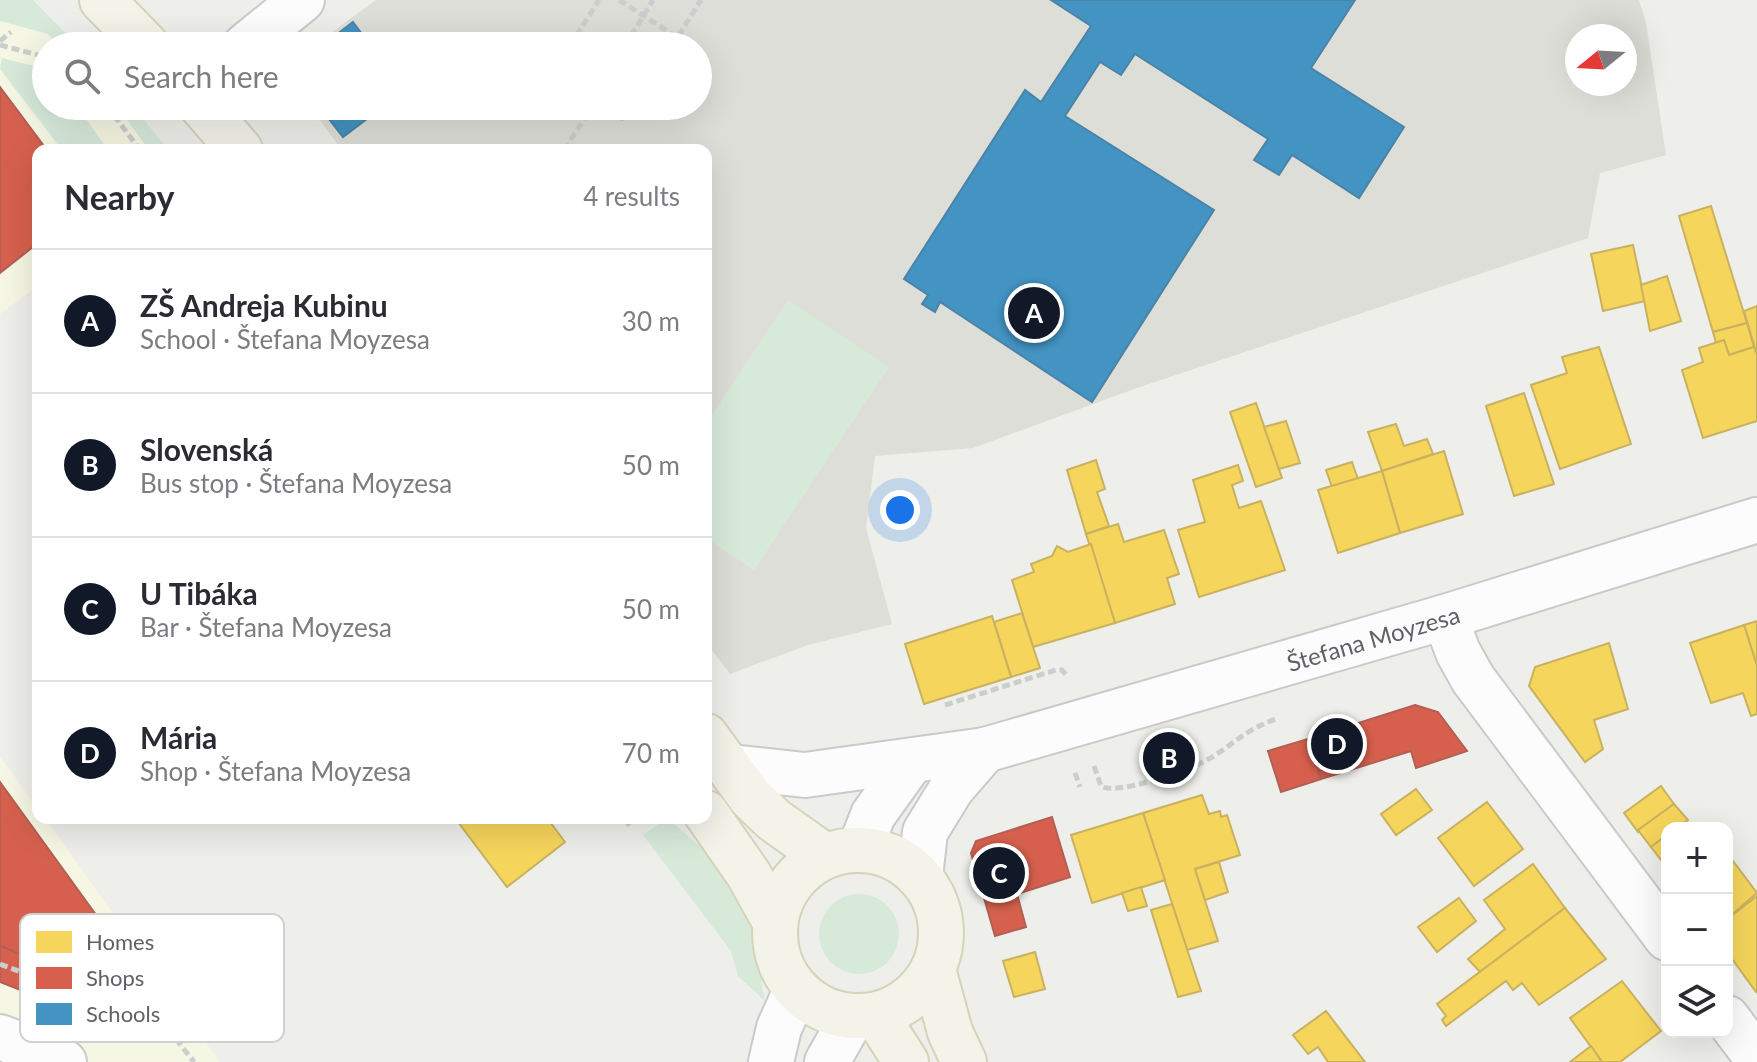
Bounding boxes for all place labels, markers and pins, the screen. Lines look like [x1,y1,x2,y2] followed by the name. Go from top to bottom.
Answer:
[1008,283,1060,343] pin: A
[1311,714,1363,774] pin: D
[1143,728,1195,788] pin: B
[973,843,1025,903] pin: C

